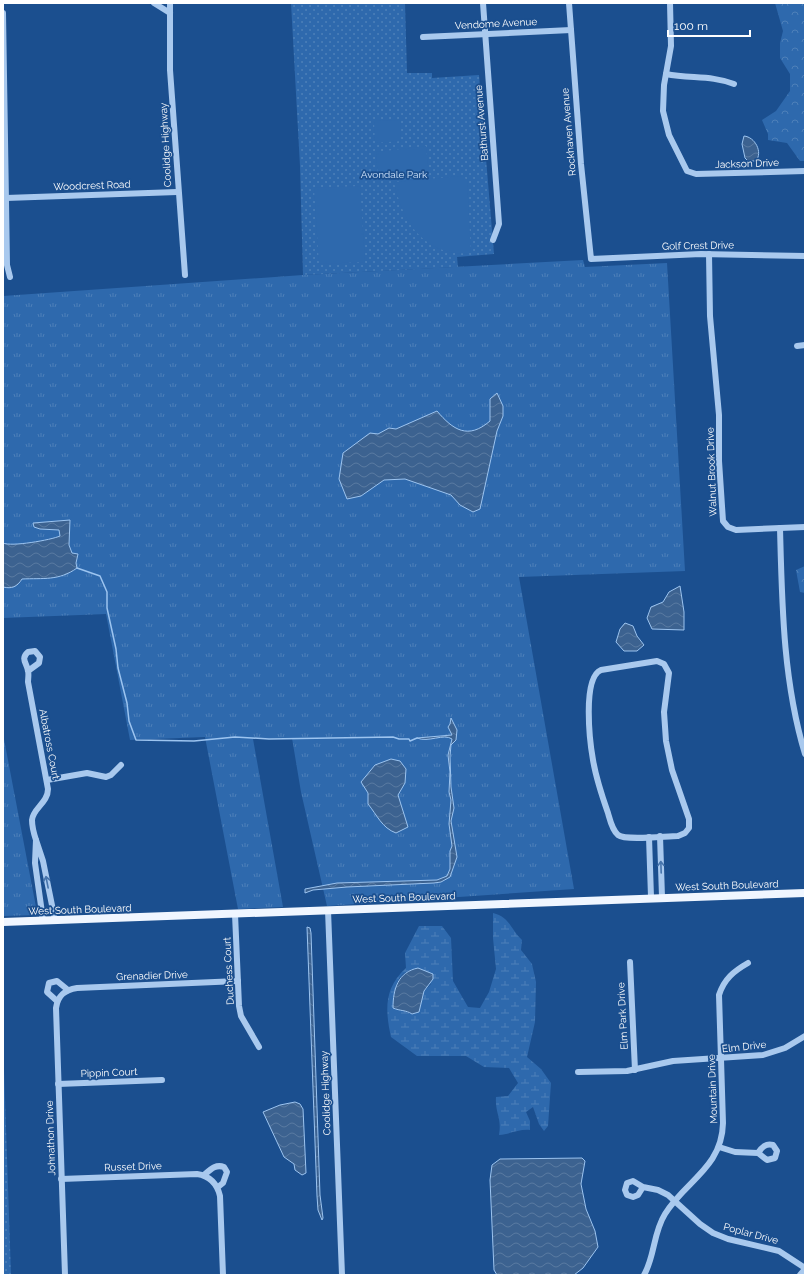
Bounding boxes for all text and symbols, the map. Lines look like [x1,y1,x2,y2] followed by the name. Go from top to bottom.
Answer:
[668,12,750,38] scale bar
[455,16,538,31] street label: Vendome Avenue
[674,19,708,33] text: 100 m
[473,84,490,161] street label: Bathurst Avenue
[559,87,578,176] street label: Rockhaven Avenue
[158,102,173,188] street label: Coolidge Highway
[715,157,779,170] street label: Jackson Drive
[361,169,428,180] park label: Avondale Park
[53,179,131,192] street label: Woodcrest Road
[662,239,734,252] street label: Golf Crest Drive
[704,427,719,517] street label: Walnut Brook Drive
[37,708,62,781] street label: Albatross Court
[657,861,664,874] one-way arrow
[43,876,51,889] one-way arrow
[675,878,779,893] street label: West South Boulevard
[352,890,456,905] street label: West South Boulevard
[28,902,132,917] street label: West South Boulevard
[221,936,236,1005] street label: Duchess Court
[116,969,188,982] street label: Grenadier Drive
[615,982,630,1050] street label: Elm Park Drive
[721,1039,767,1054] street label: Elm Drive
[319,1050,332,1135] street label: Coolidge Highway
[706,1054,719,1124] street label: Mountain Drive
[80,1066,138,1079] street label: Pippin Court
[44,1100,57,1176] street label: Johnathon Drive
[104,1160,162,1173] street label: Russet Drive
[722,1221,780,1246] street label: Poplar Drive

